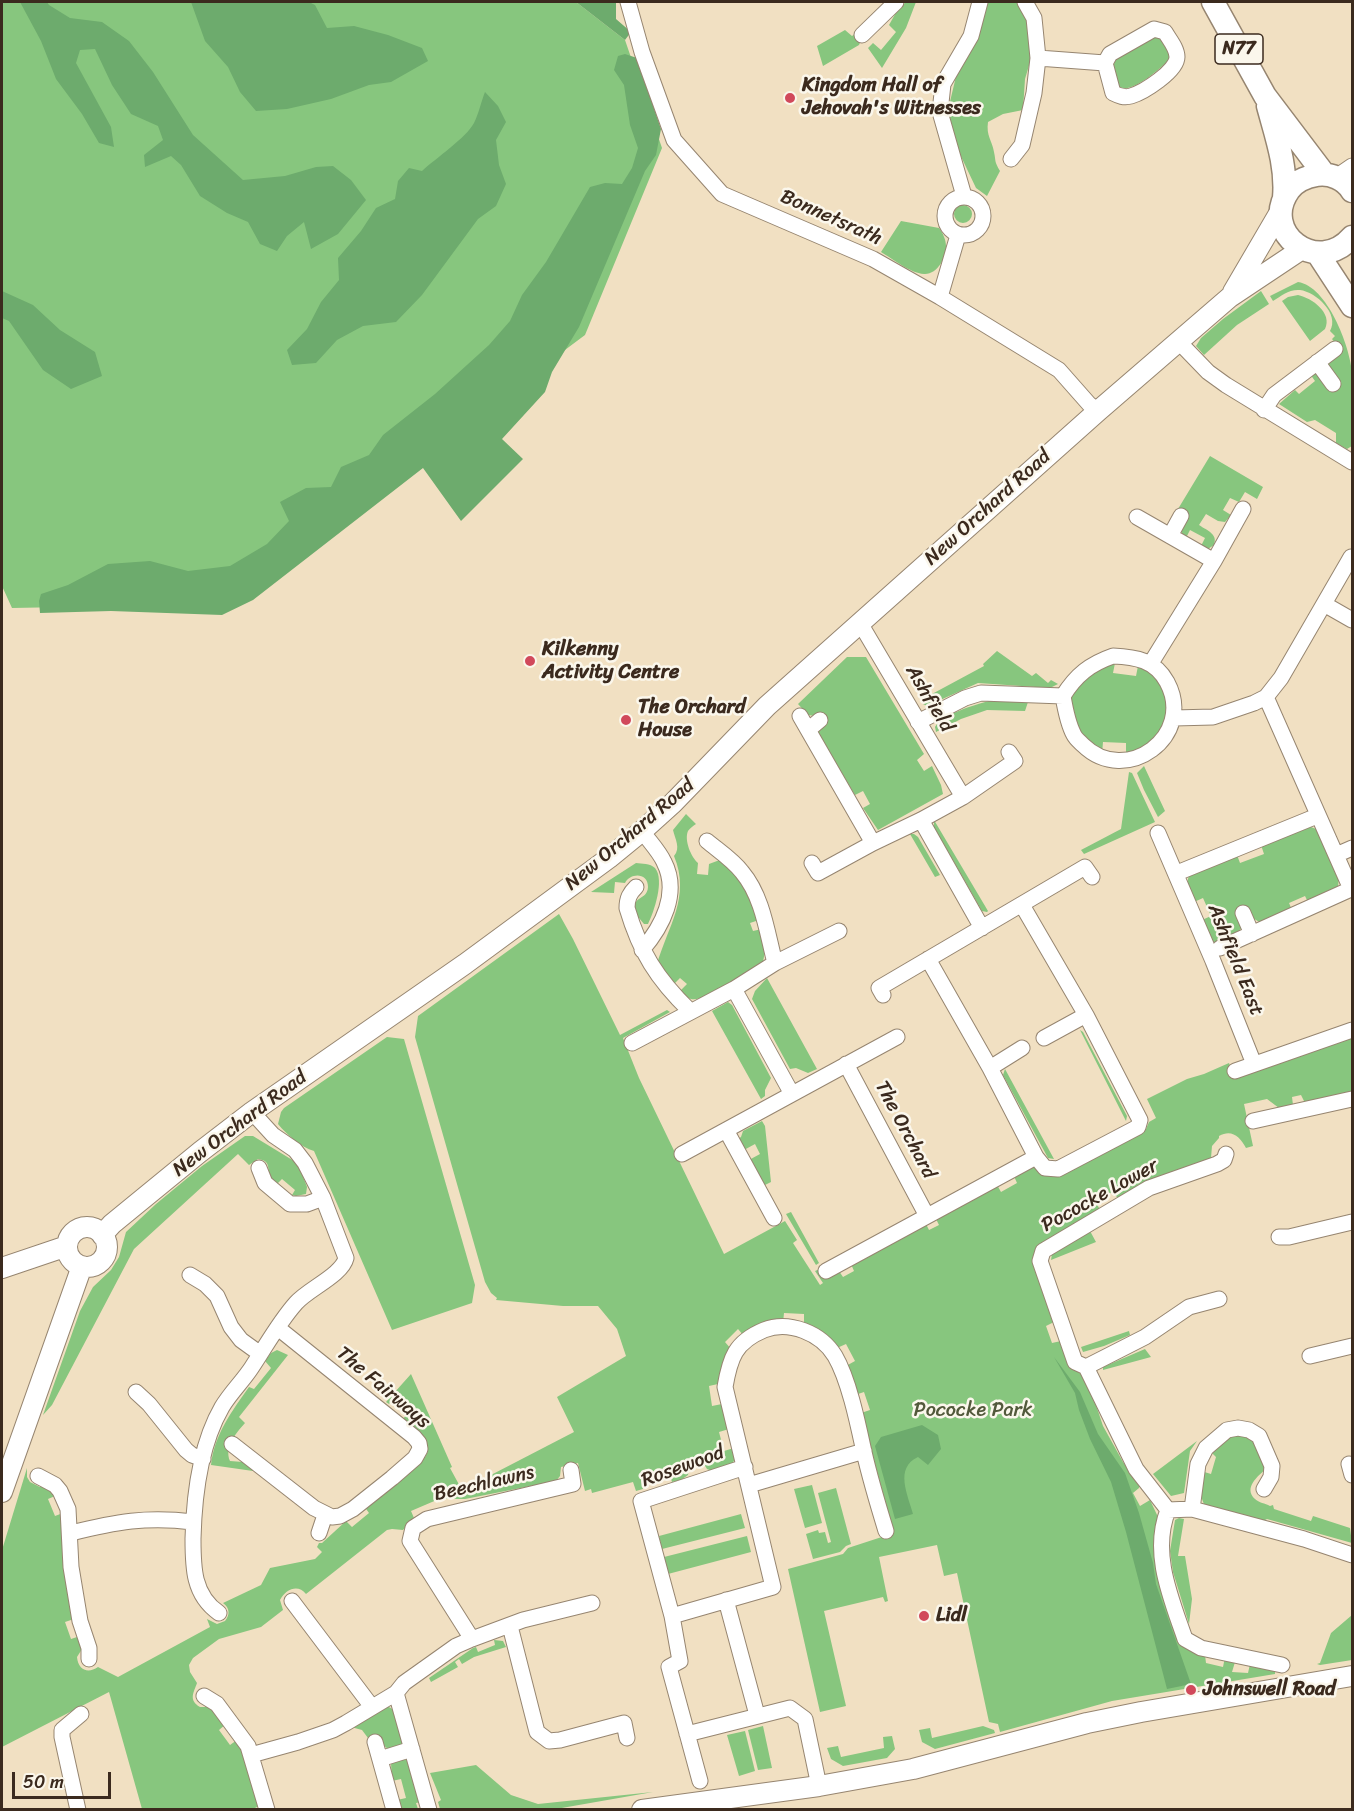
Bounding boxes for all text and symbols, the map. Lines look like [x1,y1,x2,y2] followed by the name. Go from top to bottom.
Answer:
[1215,34,1263,64] road number: N77
[802,74,981,121] place label: Kingdom Hall of Jehovah's Witnesses
[783,91,797,105] marker: Kingdom Hall of Jehovah's Witnesses
[776,185,886,251] street label: Bonnetsrath
[920,445,1056,571] street label: New Orchard Road
[542,638,679,685] place label: Kilkenny Activity Centre
[523,654,537,668] marker: Kilkenny Activity Centre
[900,661,958,737] street label: Ashfield
[638,696,745,743] place label: The Orchard House
[619,713,633,727] marker: The Orchard House
[560,774,700,896] street label: New Orchard Road
[1202,901,1268,1019] street label: Ashfield East
[168,1066,312,1182] street label: New Orchard Road
[869,1077,941,1183] street label: The Orchard
[1038,1154,1162,1238] street label: Pococke Lower
[331,1342,435,1434] street label: The Fairways
[914,1399,1032,1423] park label: Pococke Park
[638,1441,728,1493] street label: Rosewood
[432,1461,536,1507] street label: Beechlawns
[936,1604,967,1628] place label: Lidl
[917,1609,931,1623] marker: Lidl
[1203,1678,1336,1702] place label: Johnswell Road
[1184,1683,1198,1697] marker: Johnswell Road
[15,1760,114,1798] scale bar
[23,1766,64,1798] text: 50 m

